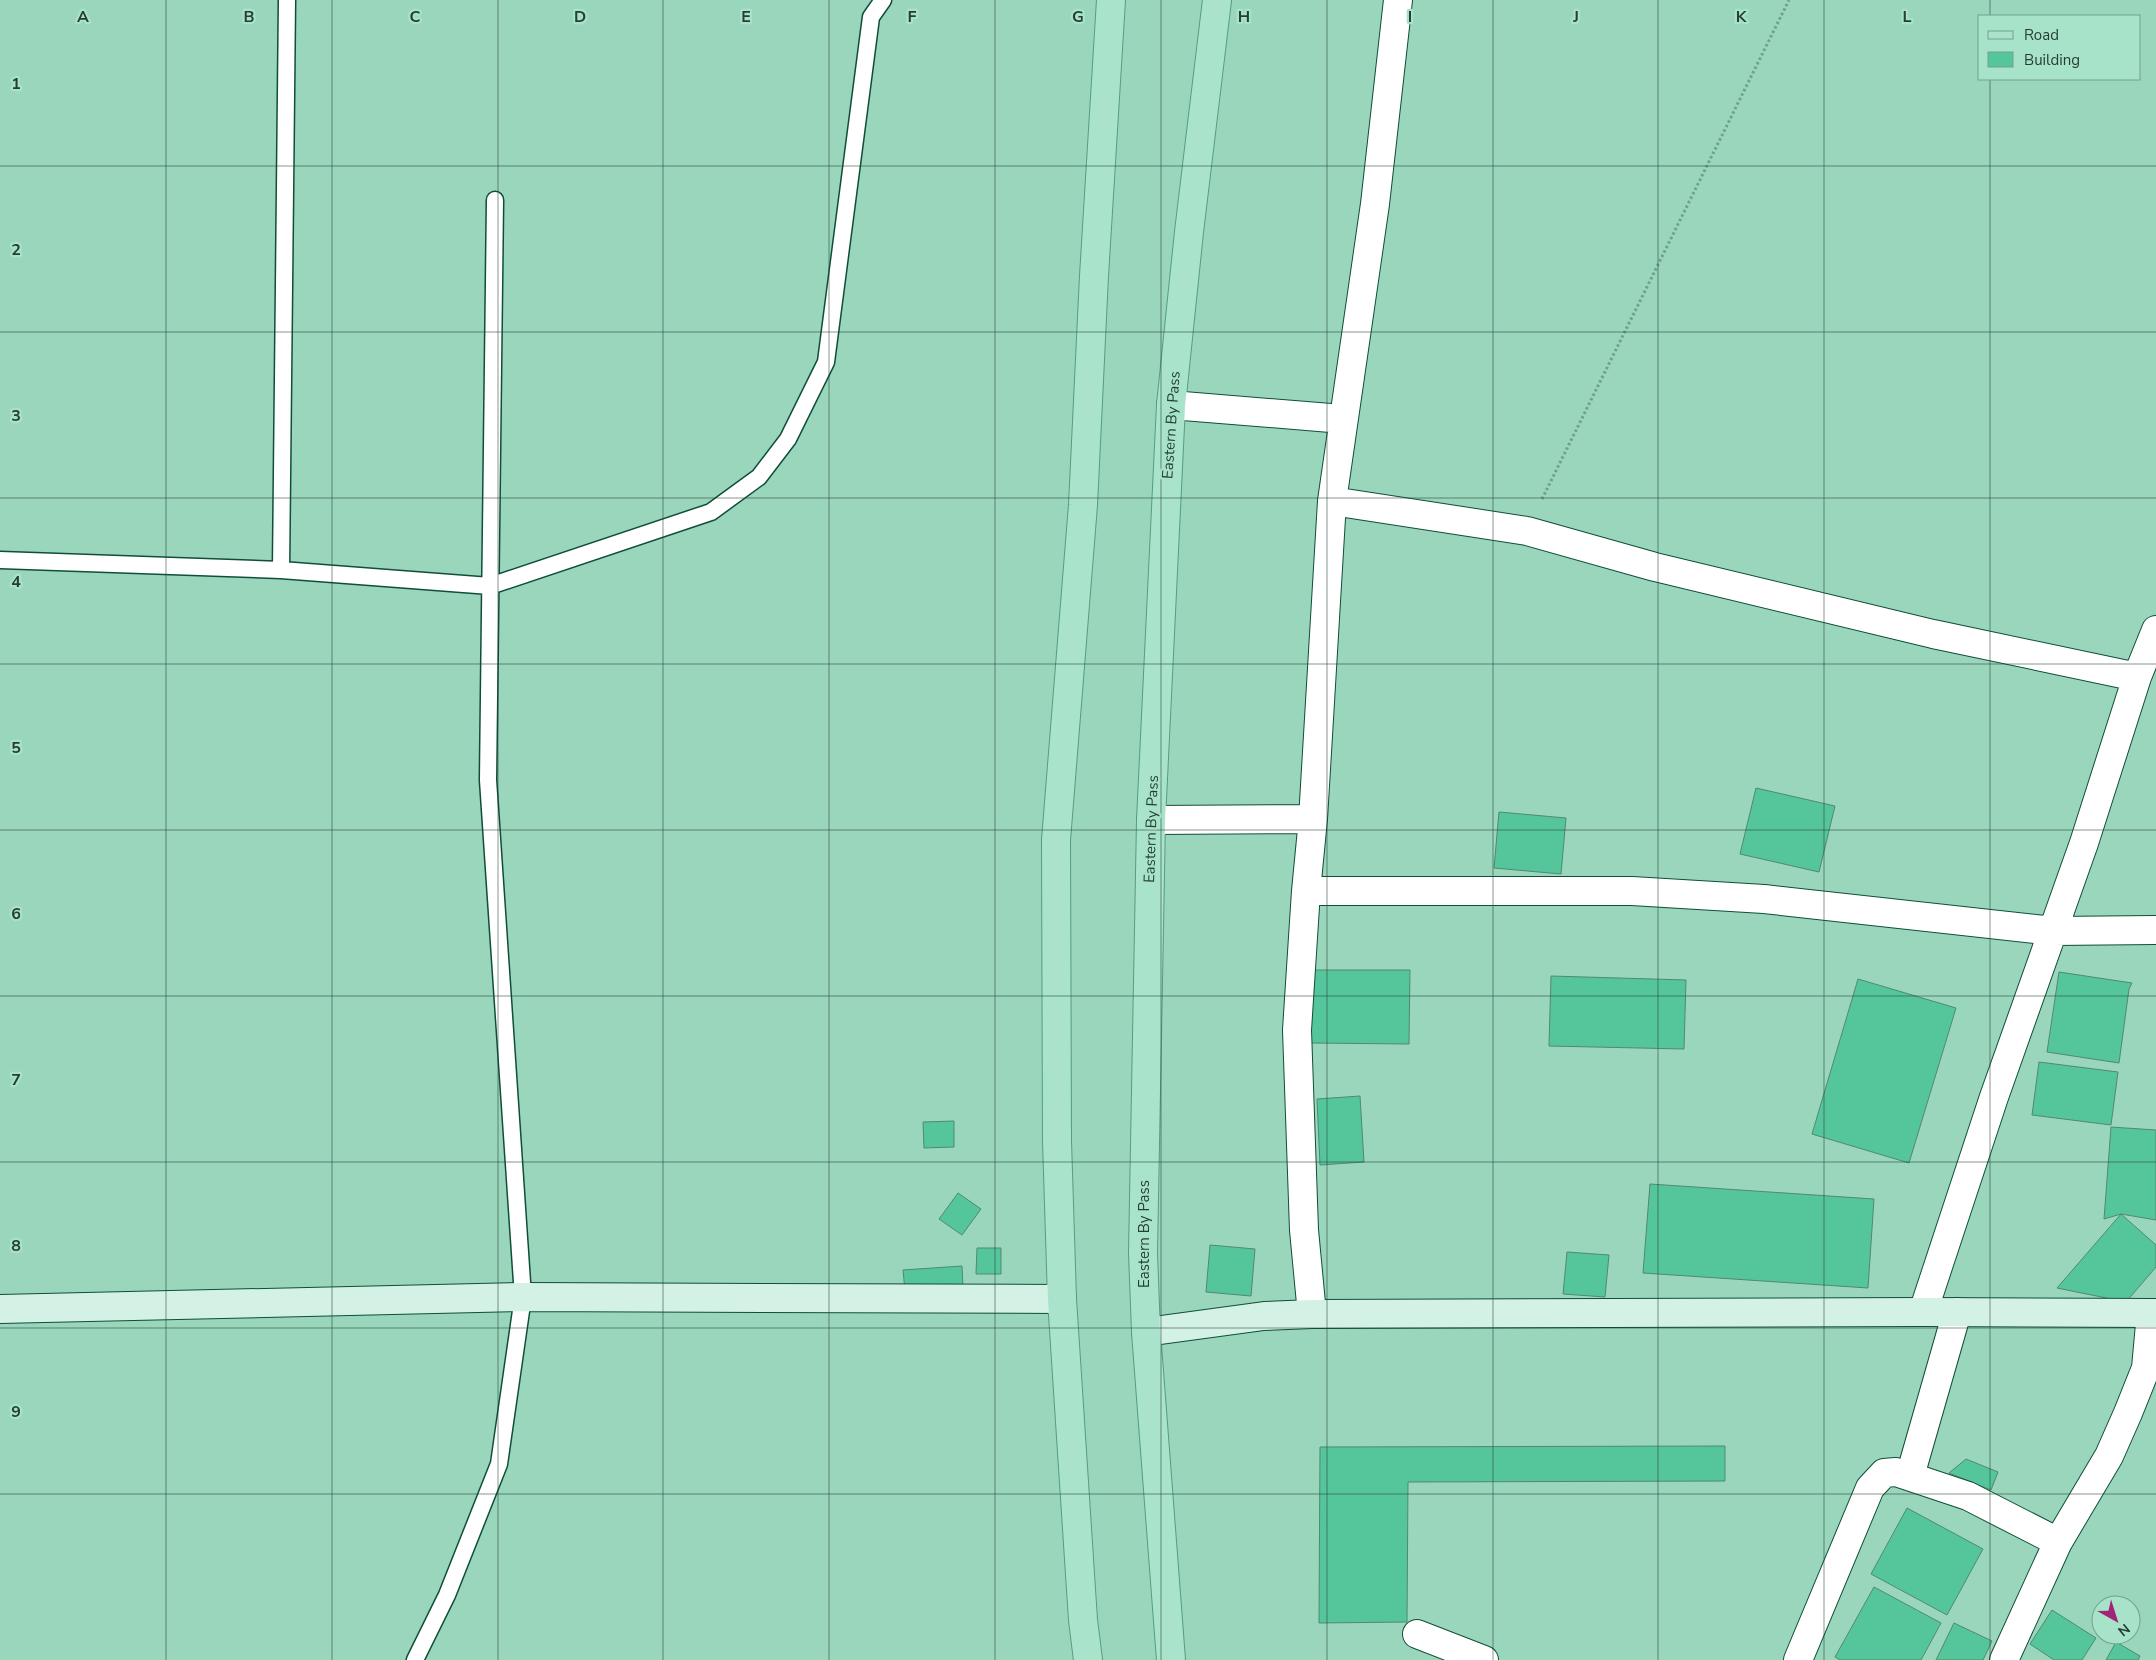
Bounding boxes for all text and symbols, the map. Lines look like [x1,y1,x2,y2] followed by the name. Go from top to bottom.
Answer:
[77,6,89,28] text: A
[243,6,255,28] text: B
[410,6,421,28] text: C
[574,6,586,28] text: D
[741,6,751,28] text: E
[908,6,917,28] text: F
[1072,6,1084,28] text: G
[1238,6,1250,28] text: H
[1408,6,1412,28] text: I
[1572,6,1579,28] text: J
[1736,6,1748,28] text: K
[1903,6,1912,28] text: L
[1978,15,2141,80] legend
[2024,25,2059,45] text: Road
[2024,50,2080,70] text: Building
[11,73,21,95] text: 1
[11,239,21,261] text: 2
[1157,371,1185,479] street label: Eastern By Pass
[11,405,21,427] text: 3
[11,571,21,593] text: 4
[11,737,21,759] text: 5
[1139,775,1163,883] street label: Eastern By Pass
[11,903,21,925] text: 6
[11,1069,21,1091] text: 7
[1134,1180,1154,1288] street label: Eastern By Pass
[11,1235,21,1257] text: 8
[11,1401,21,1423] text: 9
[2091,1595,2141,1645] north arrow
[2114,1619,2134,1640] text: N

